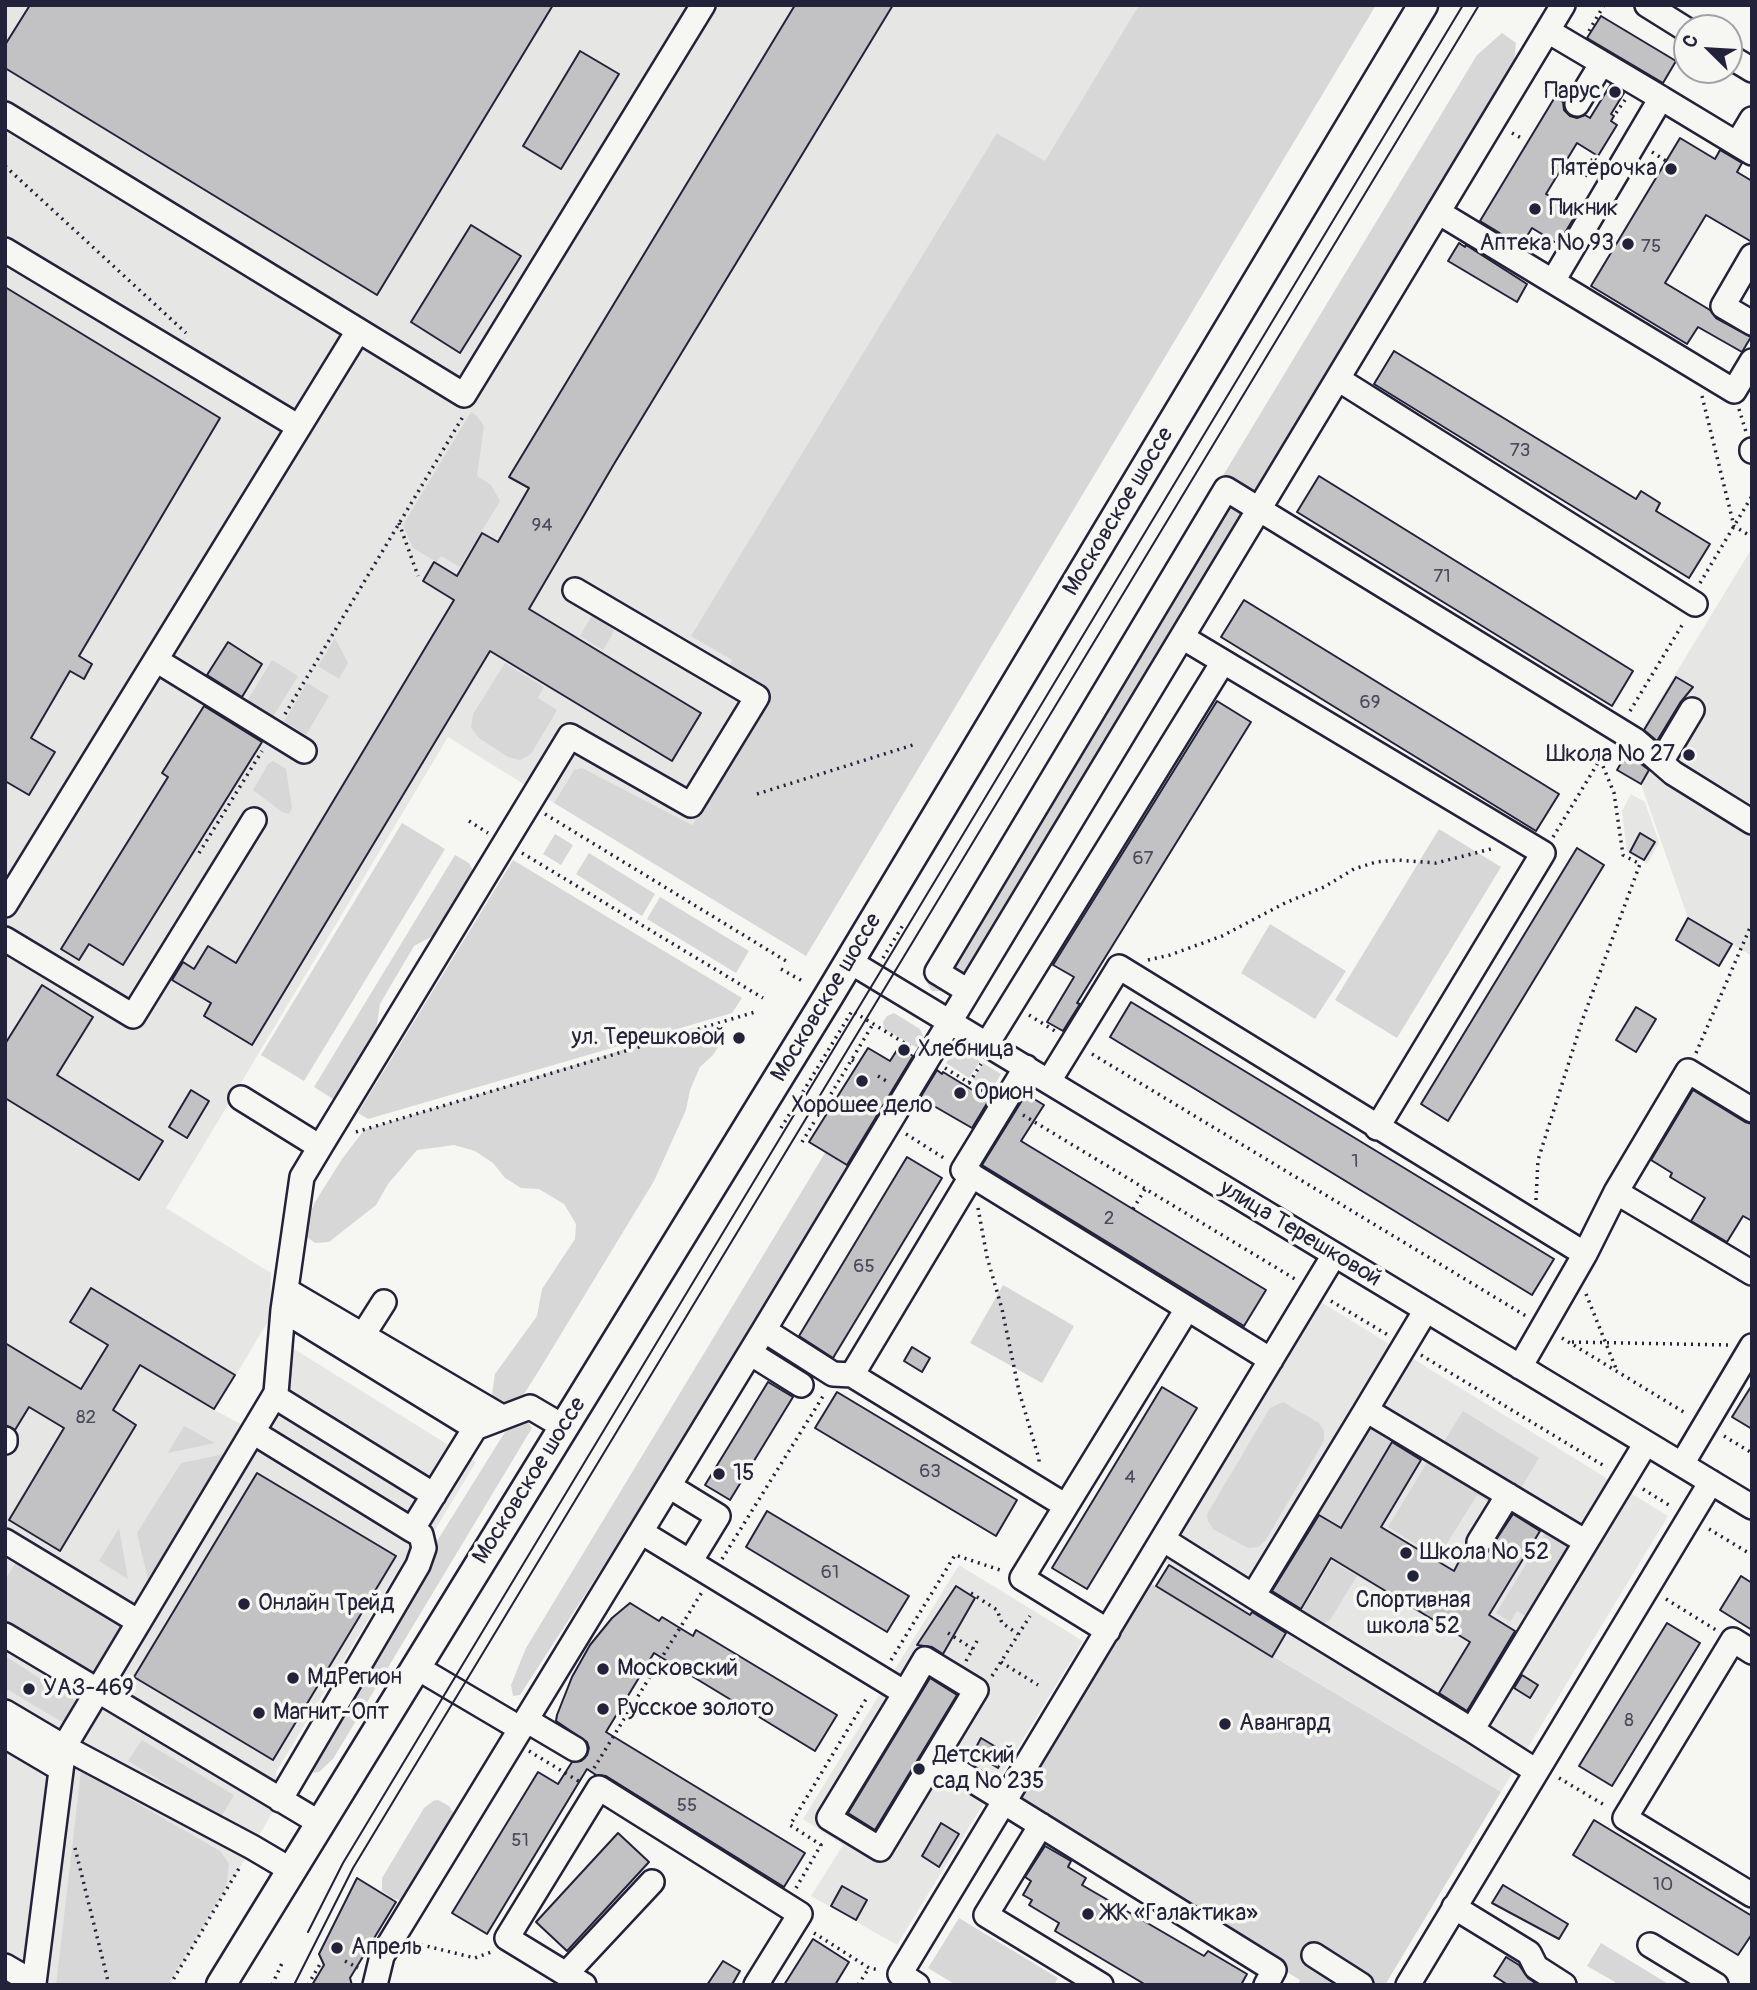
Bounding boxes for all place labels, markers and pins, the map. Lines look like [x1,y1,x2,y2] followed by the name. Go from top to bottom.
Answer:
[1544,78,1601,106] place label: Парус
[1607,84,1623,100] marker: Парус
[1551,155,1657,183] place label: Пятёрочка
[1663,161,1679,177] marker: Пятёрочка
[1549,195,1618,223] place label: Пикник
[1527,201,1543,217] marker: Пикник
[1479,230,1614,258] place label: Аптека № 93
[1620,236,1636,252] marker: Аптека № 93
[1546,741,1675,769] place label: Школа № 27
[1681,747,1697,763] marker: Школа № 27
[572,1024,725,1052] place label: ул. Терешковой
[731,1030,747,1046] marker: ул. Терешковой
[918,1036,1014,1064] place label: Хлебница
[896,1042,912,1058] marker: Хлебница
[854,1073,870,1089] marker: Хорошее дело
[974,1079,1034,1107] place label: Орион
[952,1085,968,1101] marker: Орион
[791,1092,933,1120] place label: Хорошее дело
[733,1460,754,1488] place label: 15
[711,1466,727,1482] marker: 15
[1420,1539,1549,1567] place label: Школа № 52
[1398,1545,1414,1561] marker: Школа № 52
[1405,1568,1421,1584] marker: Спортивная школа 52
[1355,1587,1471,1641] place label: Спортивная школа 52
[258,1590,394,1618] place label: Онлайн Трейд
[236,1596,252,1612] marker: Онлайн Трейд
[617,1655,738,1683] place label: Московский
[595,1661,611,1677] marker: Московский
[307,1664,402,1692] place label: МдРегион
[285,1670,301,1686] marker: МдРегион
[43,1675,134,1703] place label: УАЗ-469
[21,1681,37,1697] marker: УАЗ-469
[617,1695,774,1723] place label: Русское золото
[273,1699,389,1727] place label: Магнит-Опт
[595,1701,611,1717] marker: Русское золото
[251,1705,267,1721] marker: Магнит-Опт
[1239,1710,1331,1738] place label: Авангард
[1217,1716,1233,1732] marker: Авангард
[933,1742,1045,1796] place label: Детский сад № 235
[911,1761,927,1777] marker: Детский сад № 235
[1102,1900,1258,1928] place label: ЖК «Галактика»
[1080,1906,1096,1922] marker: ЖК «Галактика»
[351,1934,423,1962] place label: Апрель
[329,1940,345,1956] marker: Апрель

